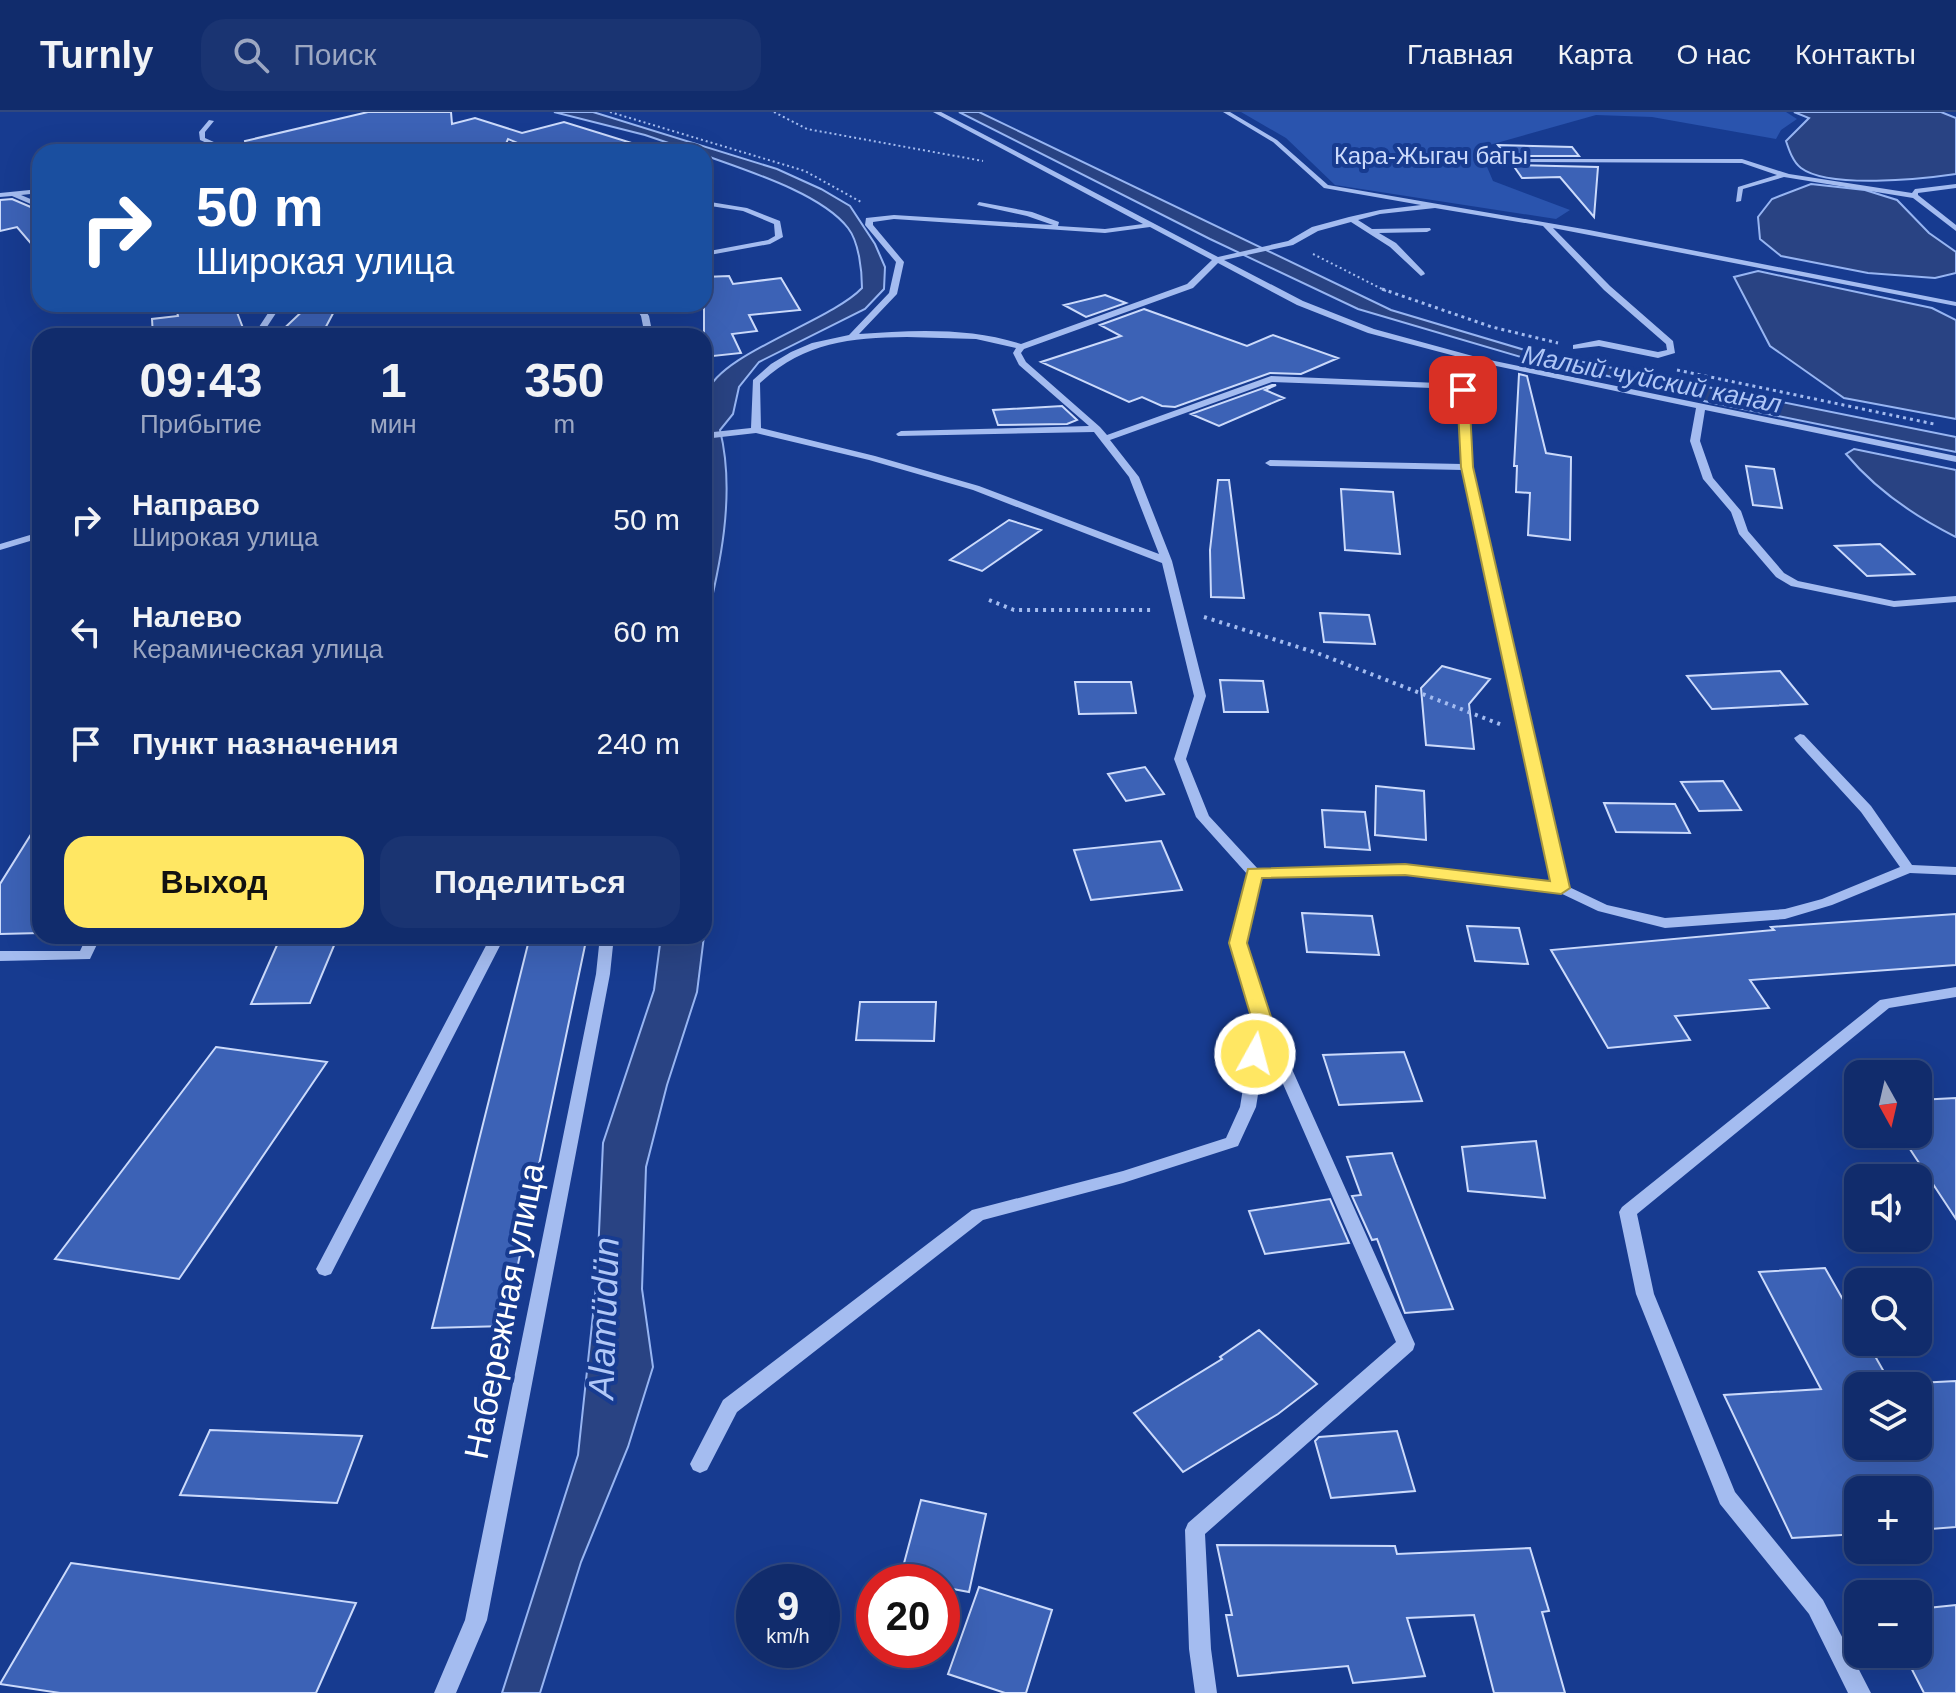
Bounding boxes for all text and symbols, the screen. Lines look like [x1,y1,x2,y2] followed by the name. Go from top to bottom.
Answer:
[201,19,761,91] search box
[229,33,273,77] icon: search
[40,34,153,76] text: Turnly
[293,38,376,71] text: Поиск
[1407,39,1514,70] text: Главная
[1558,39,1632,70] text: Карта
[1676,39,1751,70] text: О нас
[1795,39,1916,70] text: Контакты
[1334,142,1528,169] park label: Кара-Жыгач багы
[196,175,324,238] text: 50 m
[64,176,168,280] icon: right
[196,241,454,282] text: Широкая улица
[1520,339,1785,419] water label: Малый чуйский канал
[140,354,262,407] text: 09:43
[380,354,407,407] text: 1
[524,354,604,407] text: 350
[1429,356,1497,424] pin
[1441,368,1485,412] icon: arrive
[140,409,262,439] text: Прибытие
[370,409,417,439] text: мин
[554,409,575,439] text: m
[132,488,260,521] text: Направо
[64,498,108,542] icon: right
[613,503,680,536] text: 50 m
[132,522,318,552] text: Широкая улица
[132,600,242,633] text: Налево
[64,610,108,654] icon: left
[613,615,680,648] text: 60 m
[132,634,383,664] text: Керамическая улица
[64,722,108,766] icon: arrive
[132,727,399,760] text: Пункт назначения
[597,727,680,760] text: 240 m
[64,836,364,928] button: Выход
[380,836,680,928] button: Поделиться
[1213,1012,1297,1096] position arrow
[1844,1060,1932,1148] north arrow
[1844,1060,1932,1668] map controls
[457,1160,551,1462] street label: Набережная улица
[1844,1164,1932,1252] button: sound
[580,1236,627,1402] water label: Alamüdün
[1844,1268,1932,1356] button: search
[1844,1372,1932,1460] button: layers
[1844,1476,1932,1564] button: +
[856,1564,960,1668] speed limit sign: 20
[1844,1580,1932,1668] button: −
[777,1584,799,1628] text: 9
[766,1625,810,1647] text: km/h

